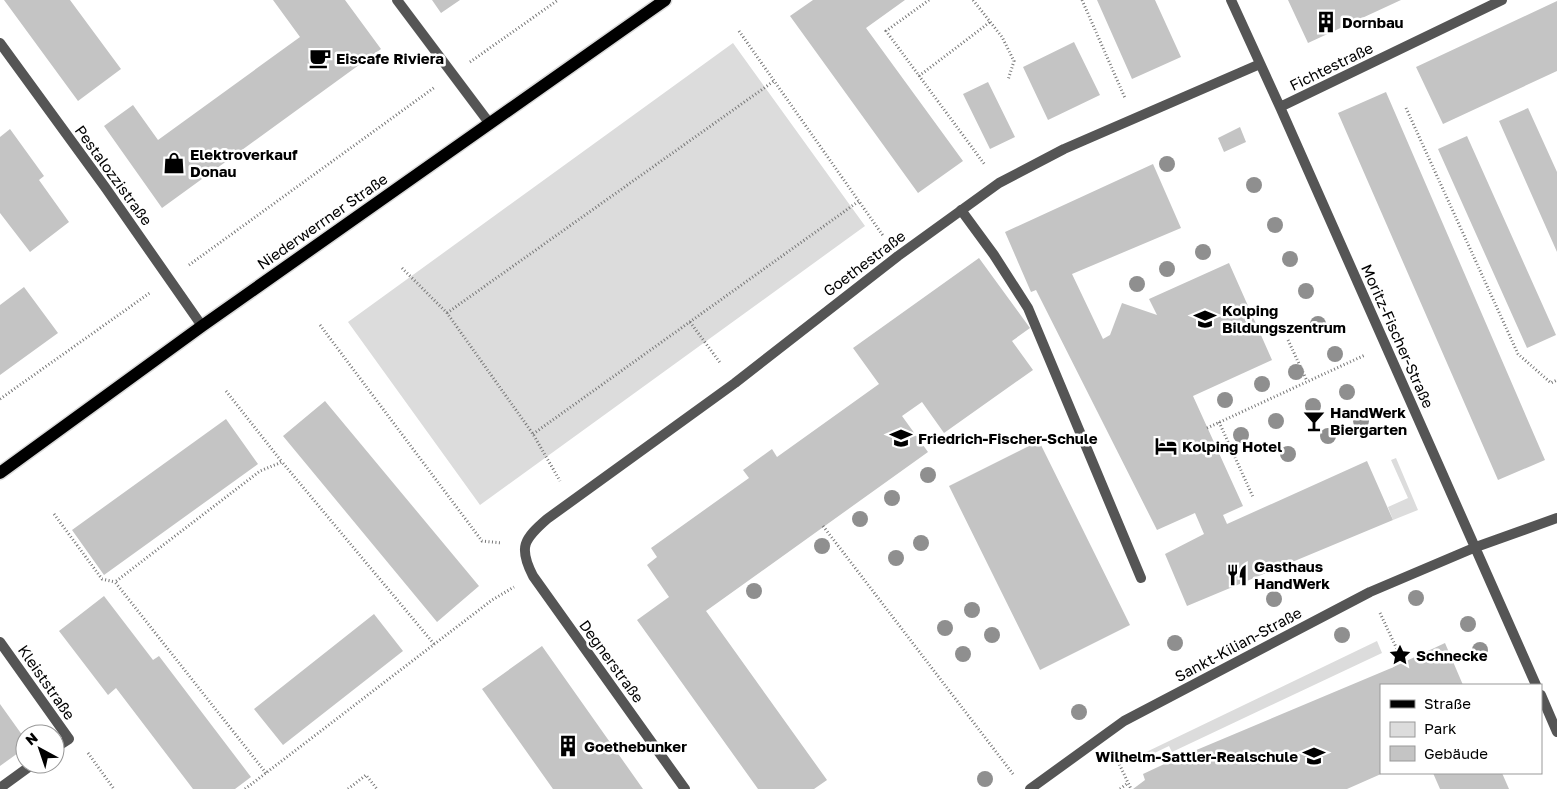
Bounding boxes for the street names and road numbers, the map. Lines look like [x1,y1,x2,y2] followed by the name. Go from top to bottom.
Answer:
[1286,38,1376,94] street label: Fichtestraße
[72,121,157,229] street label: Pestalozzistraße
[253,169,391,273] street label: Niederwerrner Straße
[820,226,909,300] street label: Goethestraße
[1358,261,1438,411] street label: Moritz-Fischer-Straße
[1172,603,1305,685] street label: Sankt-Kilian-Straße
[576,616,648,706] street label: Degnerstraße
[15,641,80,723] street label: Kleiststraße

